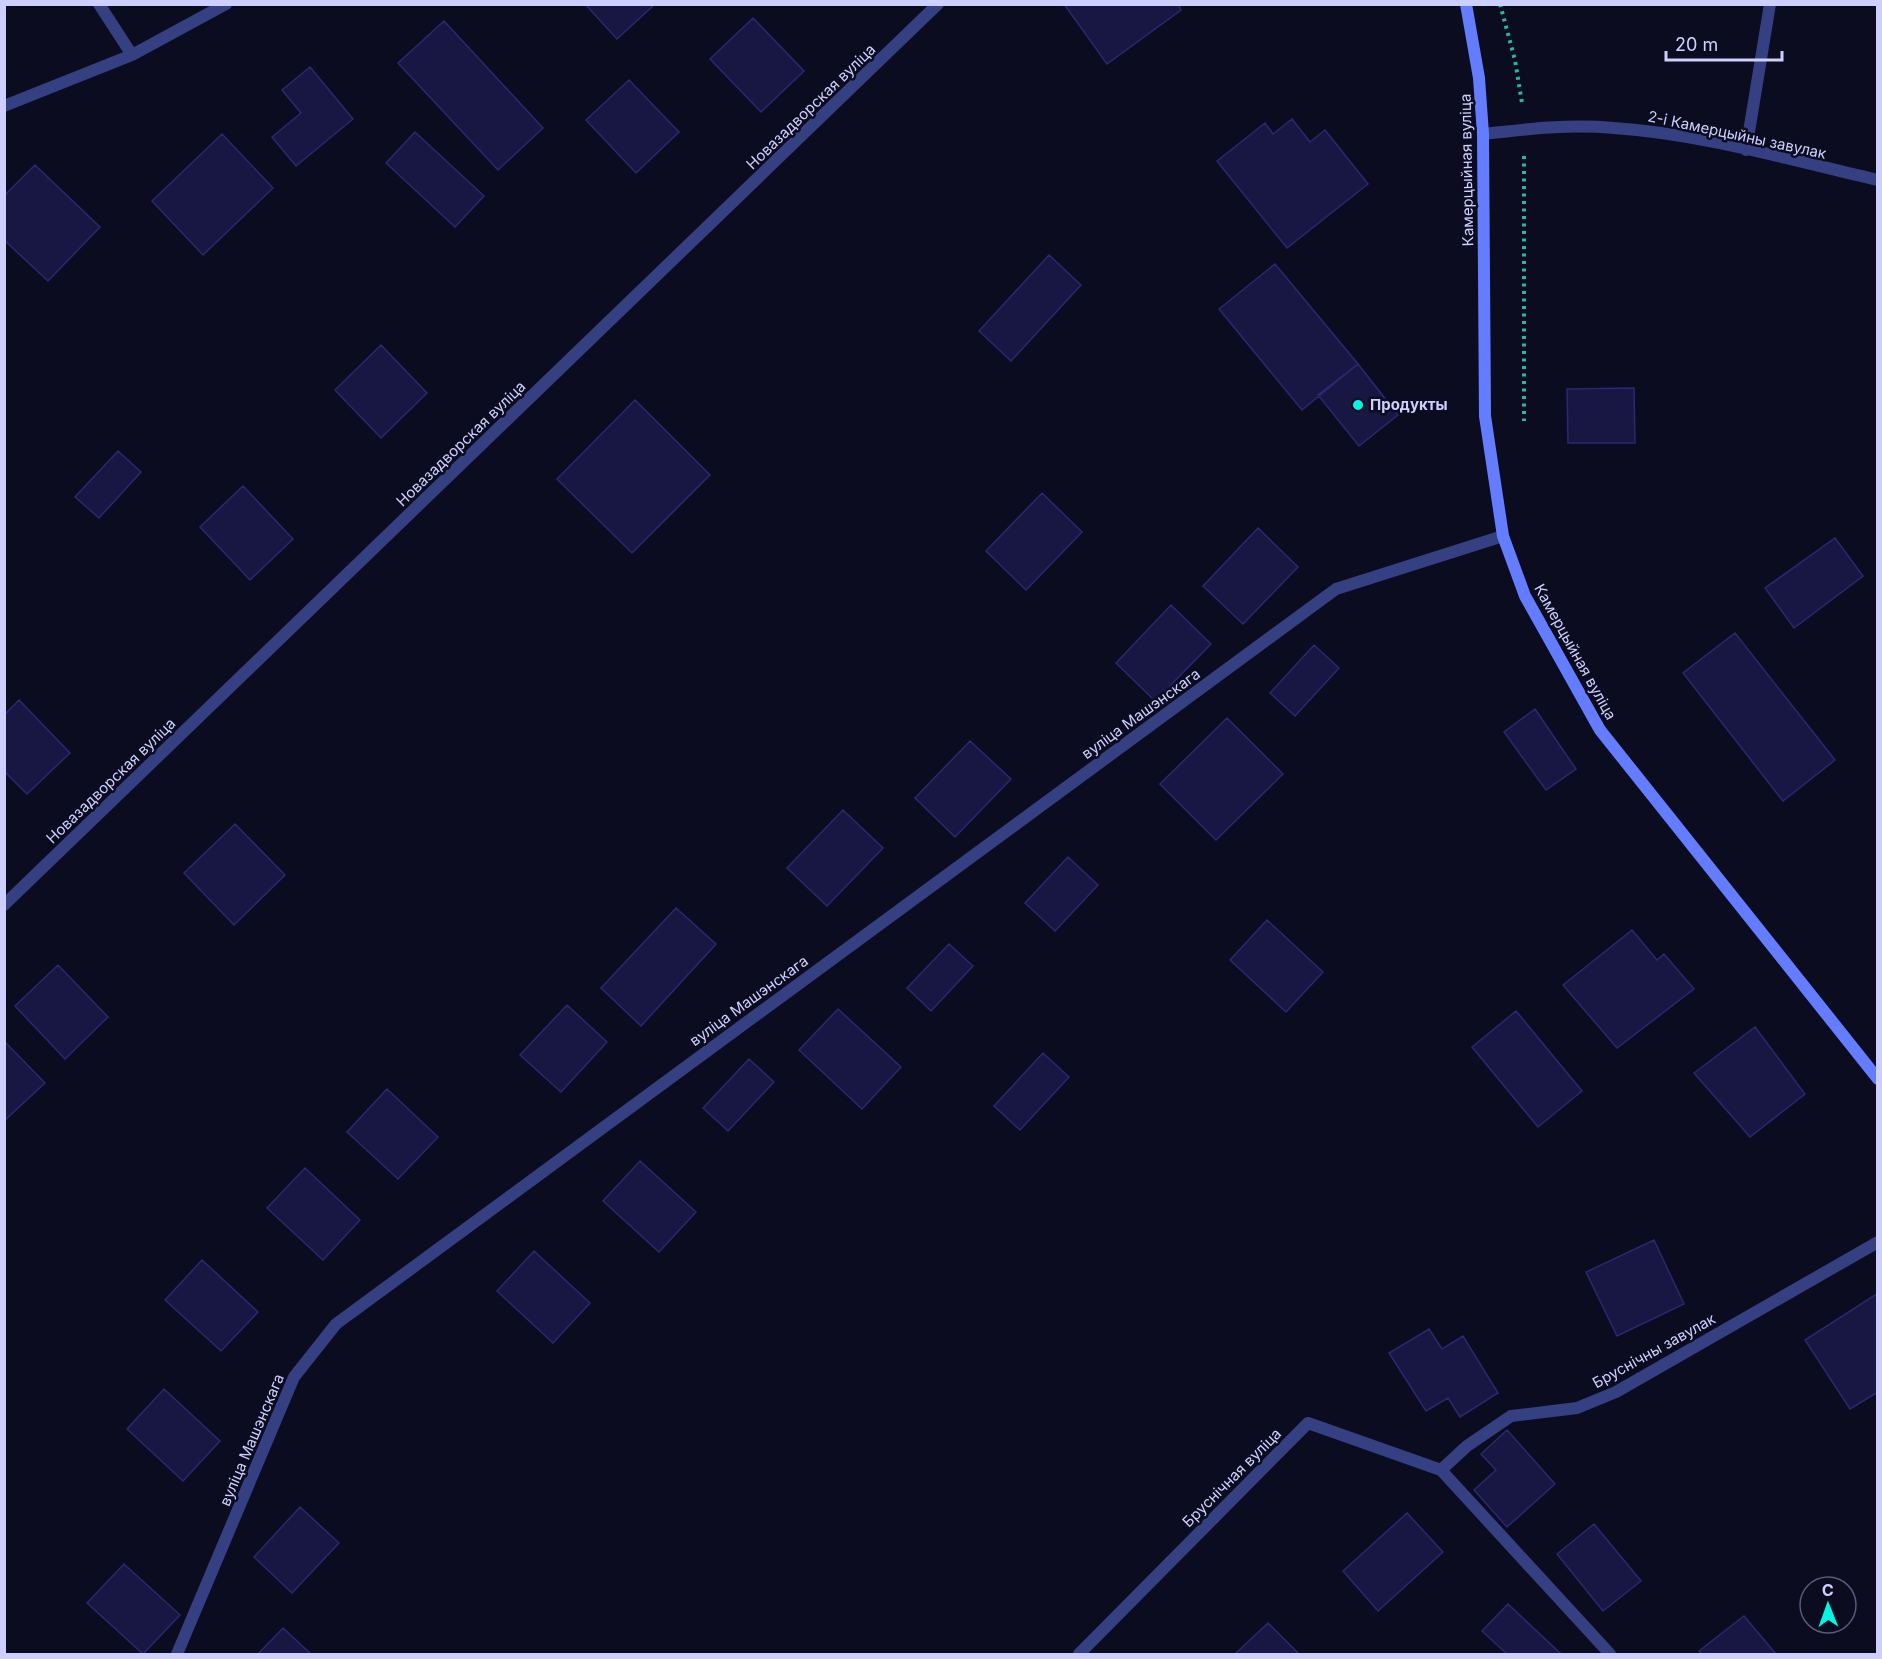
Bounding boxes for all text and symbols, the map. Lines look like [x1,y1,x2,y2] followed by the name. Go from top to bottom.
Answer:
[1666,24,1782,62] scale bar
[1675,34,1718,55] text: 20 m
[742,40,879,173] street label: Новазадворская вуліца
[1456,94,1477,246] street label: Камерцыйная вуліца
[1646,106,1828,163] street label: 2-і Камерцыйны завулак
[392,377,529,510] street label: Новазадворская вуліца
[1370,395,1448,414] place label: Продукты
[1351,398,1365,412] marker: Продукты
[1530,580,1621,723] street label: Камерцыйная вуліца
[1078,664,1204,763] street label: вуліца Машэнскага
[42,714,179,847] street label: Новазадворская вуліца
[686,951,812,1050] street label: вуліца Машэнскага
[1589,1309,1719,1392] street label: Бруснічны завулак
[215,1371,288,1509] street label: вуліца Машэнскага
[1178,1424,1285,1531] street label: Бруснічная вуліца
[1798,1575,1858,1635] north arrow
[1822,1580,1834,1600] text: С

